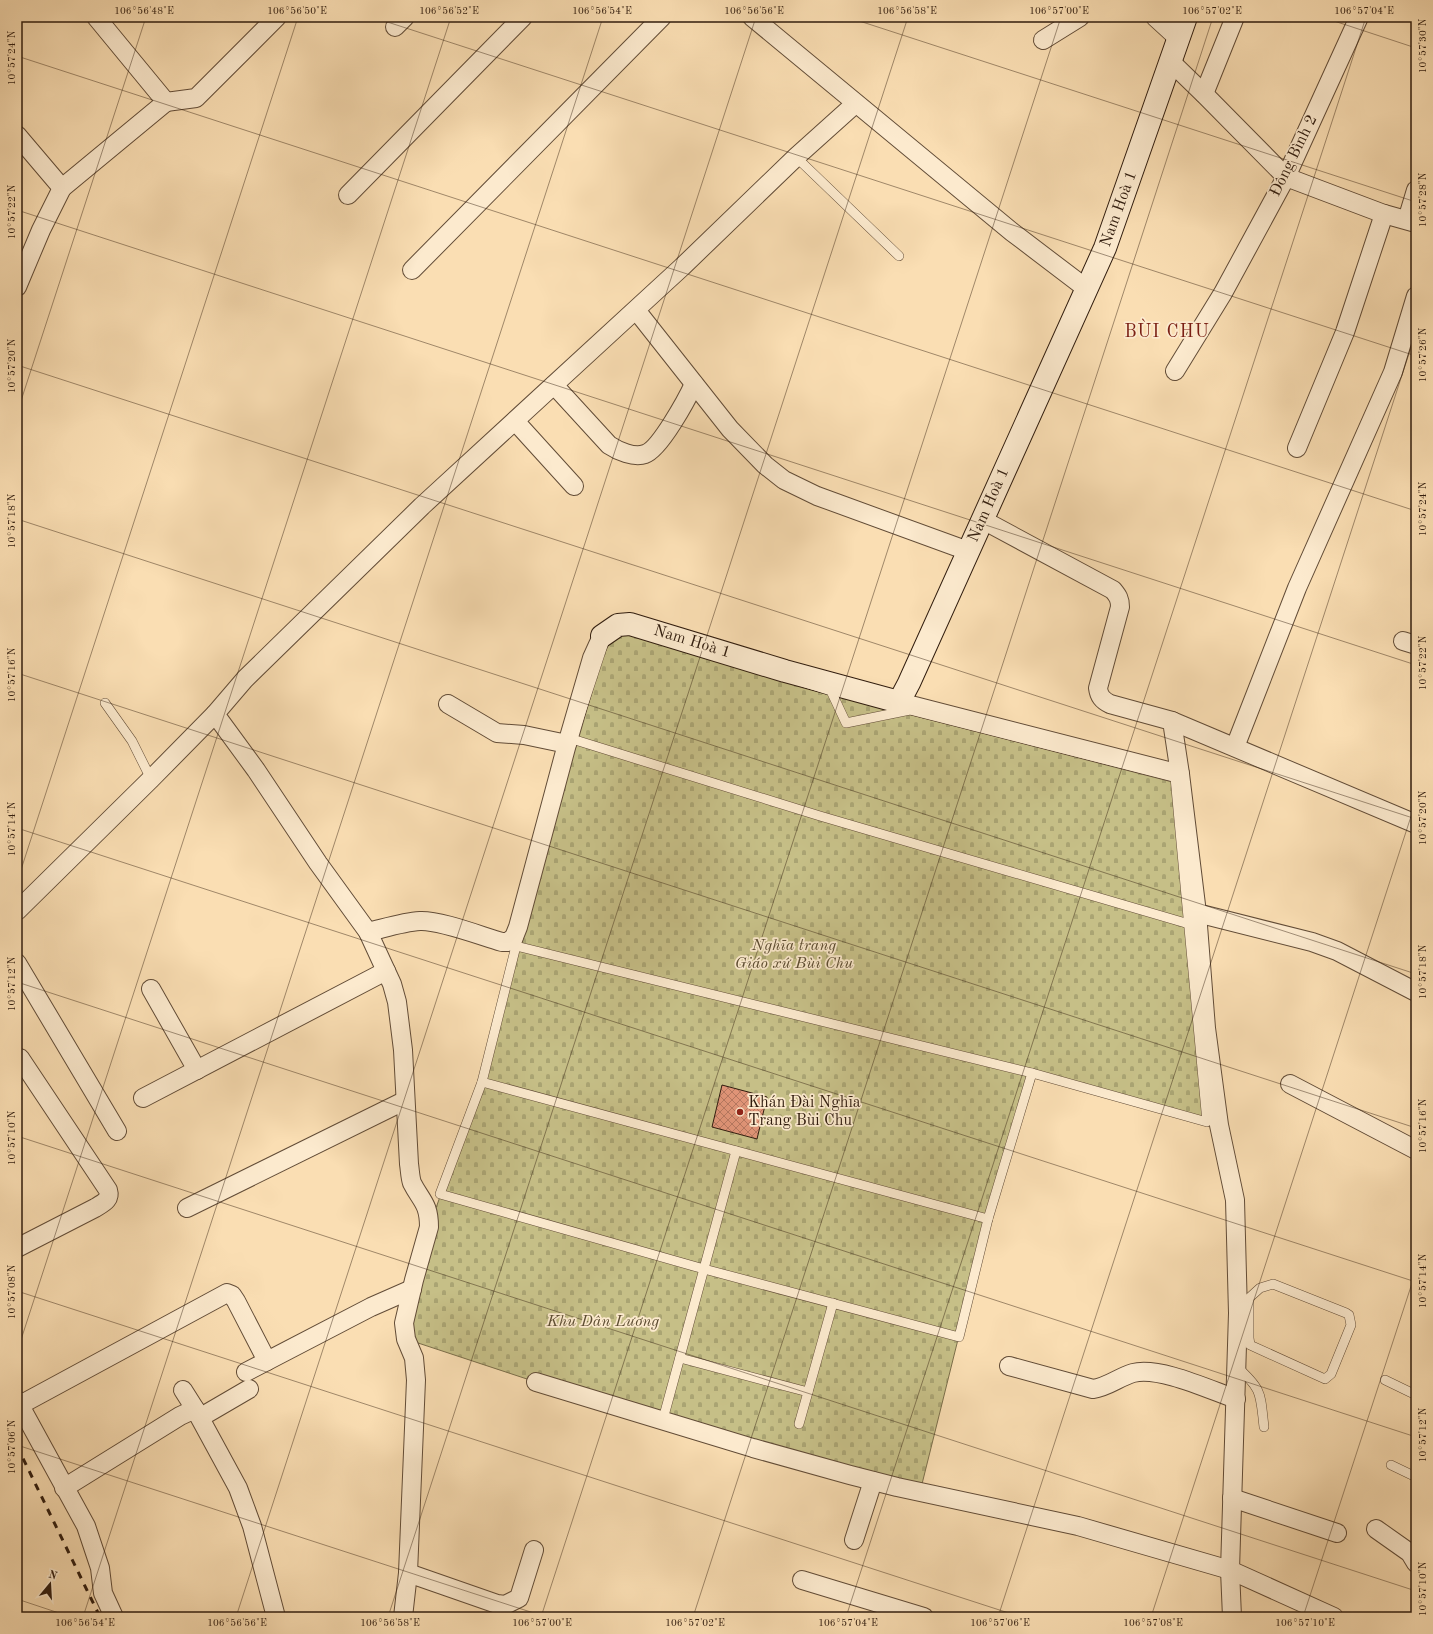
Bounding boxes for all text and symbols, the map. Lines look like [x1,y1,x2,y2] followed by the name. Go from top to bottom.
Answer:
[114,6,174,16] text: 106°56'48"E
[267,6,327,16] text: 106°56'50"E
[419,6,479,16] text: 106°56'52"E
[572,6,632,16] text: 106°56'54"E
[724,6,784,16] text: 106°56'56"E
[877,6,937,16] text: 106°56'58"E
[1029,6,1089,16] text: 106°57'00"E
[1182,6,1242,16] text: 106°57'02"E
[1334,6,1394,16] text: 106°57'04"E
[1418,18,1428,73] text: 10°57'30"N
[7,30,17,85] text: 10°57'24"N
[1267,113,1321,199] street label: Đông Bình 2
[1098,169,1140,249] street label: Nam Hoà 1
[1418,172,1428,227] text: 10°57'28"N
[7,184,17,239] text: 10°57'22"N
[1124,318,1210,341] district label: BÙI CHU
[1418,327,1428,382] text: 10°57'26"N
[7,338,17,393] text: 10°57'20"N
[965,465,1013,545] street label: Nam Hoà 1
[1418,481,1428,536] text: 10°57'24"N
[7,493,17,548] text: 10°57'18"N
[652,623,732,661] street label: Nam Hoà 1
[1418,635,1428,690] text: 10°57'22"N
[7,647,17,702] text: 10°57'16"N
[1418,790,1428,845] text: 10°57'20"N
[7,801,17,856] text: 10°57'14"N
[735,938,853,972] park label: Nghĩa trang Giáo xứ Bùi Chu
[1418,944,1428,999] text: 10°57'18"N
[7,956,17,1011] text: 10°57'12"N
[748,1095,861,1129] place label: Khán Đài Nghĩa Trang Bùi Chu
[1418,1098,1428,1153] text: 10°57'16"N
[735,1107,745,1117] marker: Khán Đài Nghĩa Trang Bùi Chu
[7,1110,17,1165] text: 10°57'10"N
[1418,1253,1428,1308] text: 10°57'14"N
[7,1264,17,1319] text: 10°57'08"N
[546,1314,660,1330] park label: Khu Dân Lương
[1418,1407,1428,1462] text: 10°57'12"N
[7,1419,17,1474] text: 10°57'06"N
[1418,1561,1428,1616] text: 10°57'10"N
[30,1564,70,1604] north arrow
[47,1569,59,1583] text: N
[55,1618,115,1628] text: 106°56'54"E
[207,1618,267,1628] text: 106°56'56"E
[360,1618,420,1628] text: 106°56'58"E
[512,1618,572,1628] text: 106°57'00"E
[665,1618,725,1628] text: 106°57'02"E
[818,1618,878,1628] text: 106°57'04"E
[970,1618,1030,1628] text: 106°57'06"E
[1123,1618,1183,1628] text: 106°57'08"E
[1275,1618,1335,1628] text: 106°57'10"E

